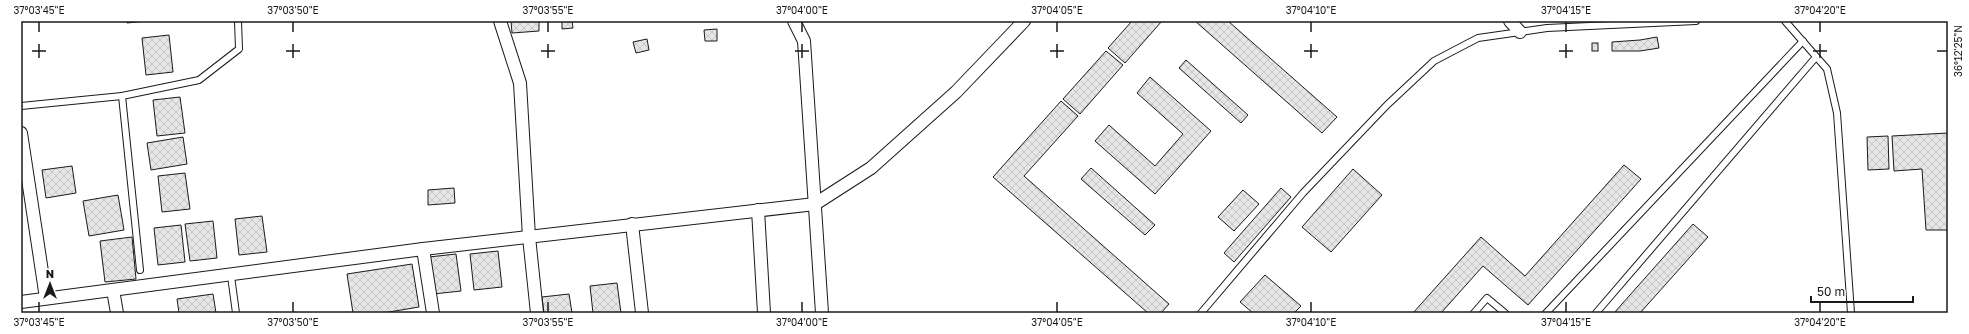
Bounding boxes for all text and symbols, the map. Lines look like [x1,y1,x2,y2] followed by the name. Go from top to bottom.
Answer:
[13,4,65,16] text: 37°03'45"E
[267,4,319,16] text: 37°03'50"E
[523,4,573,16] text: 37°03'55"E
[776,4,828,16] text: 37°04'00"E
[1031,4,1083,16] text: 37°04'05"E
[1286,4,1336,16] text: 37°04'10"E
[1541,4,1591,16] text: 37°04'15"E
[1794,4,1846,16] text: 37°04'20"E
[1952,25,1964,77] text: 36°12'25"N
[30,264,70,304] north arrow
[46,267,54,280] text: N
[1811,278,1913,304] scale bar
[1817,284,1845,299] text: 50 m
[13,316,65,328] text: 37°03'45"E
[267,316,319,328] text: 37°03'50"E
[523,316,573,328] text: 37°03'55"E
[776,316,828,328] text: 37°04'00"E
[1031,316,1083,328] text: 37°04'05"E
[1286,316,1336,328] text: 37°04'10"E
[1541,316,1591,328] text: 37°04'15"E
[1794,316,1846,328] text: 37°04'20"E

